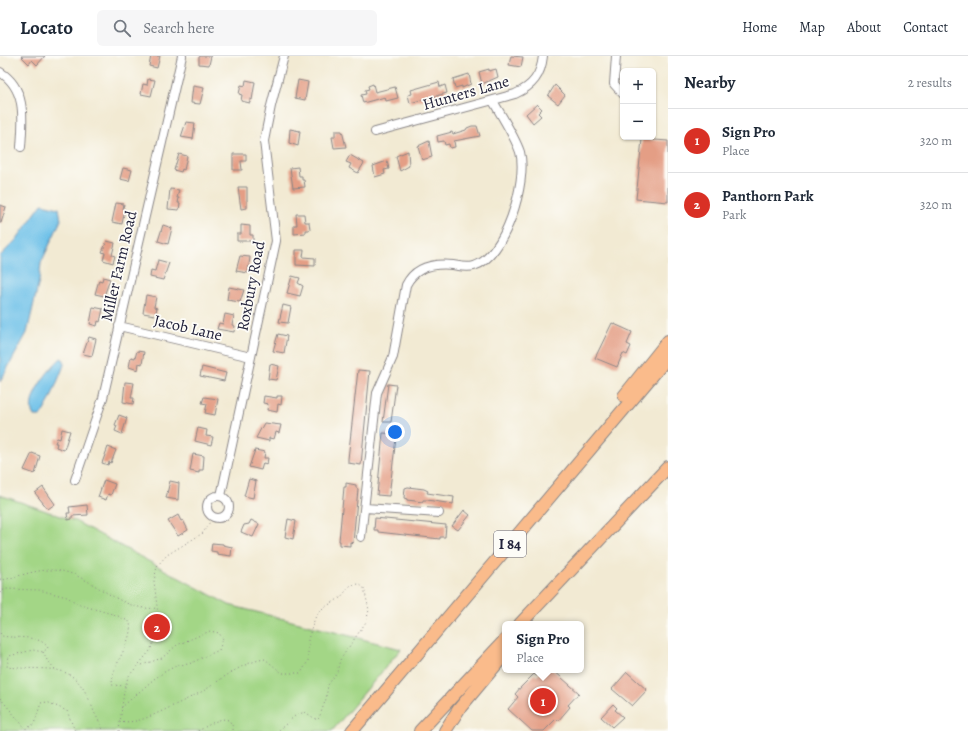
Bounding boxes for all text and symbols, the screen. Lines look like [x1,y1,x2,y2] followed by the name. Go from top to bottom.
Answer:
[97,10,377,46] search box
[20,15,73,41] text: Locato
[111,17,133,39] icon: search
[143,18,215,38] text: Search here
[742,18,777,37] text: Home
[799,18,825,37] text: Map
[847,18,881,37] text: About
[903,18,948,37] text: Contact
[620,68,656,140] map controls
[620,68,656,104] button: +
[420,70,512,116] street label: Hunters Lane
[684,71,735,94] text: Nearby
[908,74,952,91] text: 2 results
[620,104,656,140] button: −
[722,122,775,142] text: Sign Pro
[695,132,699,149] text: 1
[920,132,952,149] text: 320 m
[722,142,750,159] text: Place
[722,186,813,206] text: Panthorn Park
[694,196,700,213] text: 2
[920,196,952,213] text: 320 m
[722,206,746,223] text: Park
[96,208,143,324] street label: Miller Farm Road
[231,239,271,333] street label: Roxbury Road
[152,309,224,347] street label: Jacob Lane
[385,422,405,442] your location
[494,531,526,557] road number: I 84
[144,612,170,642] pin: 2
[502,621,584,673] popup
[516,629,570,649] text: Sign Pro
[516,649,544,666] text: Place
[530,686,556,716] pin: 1

